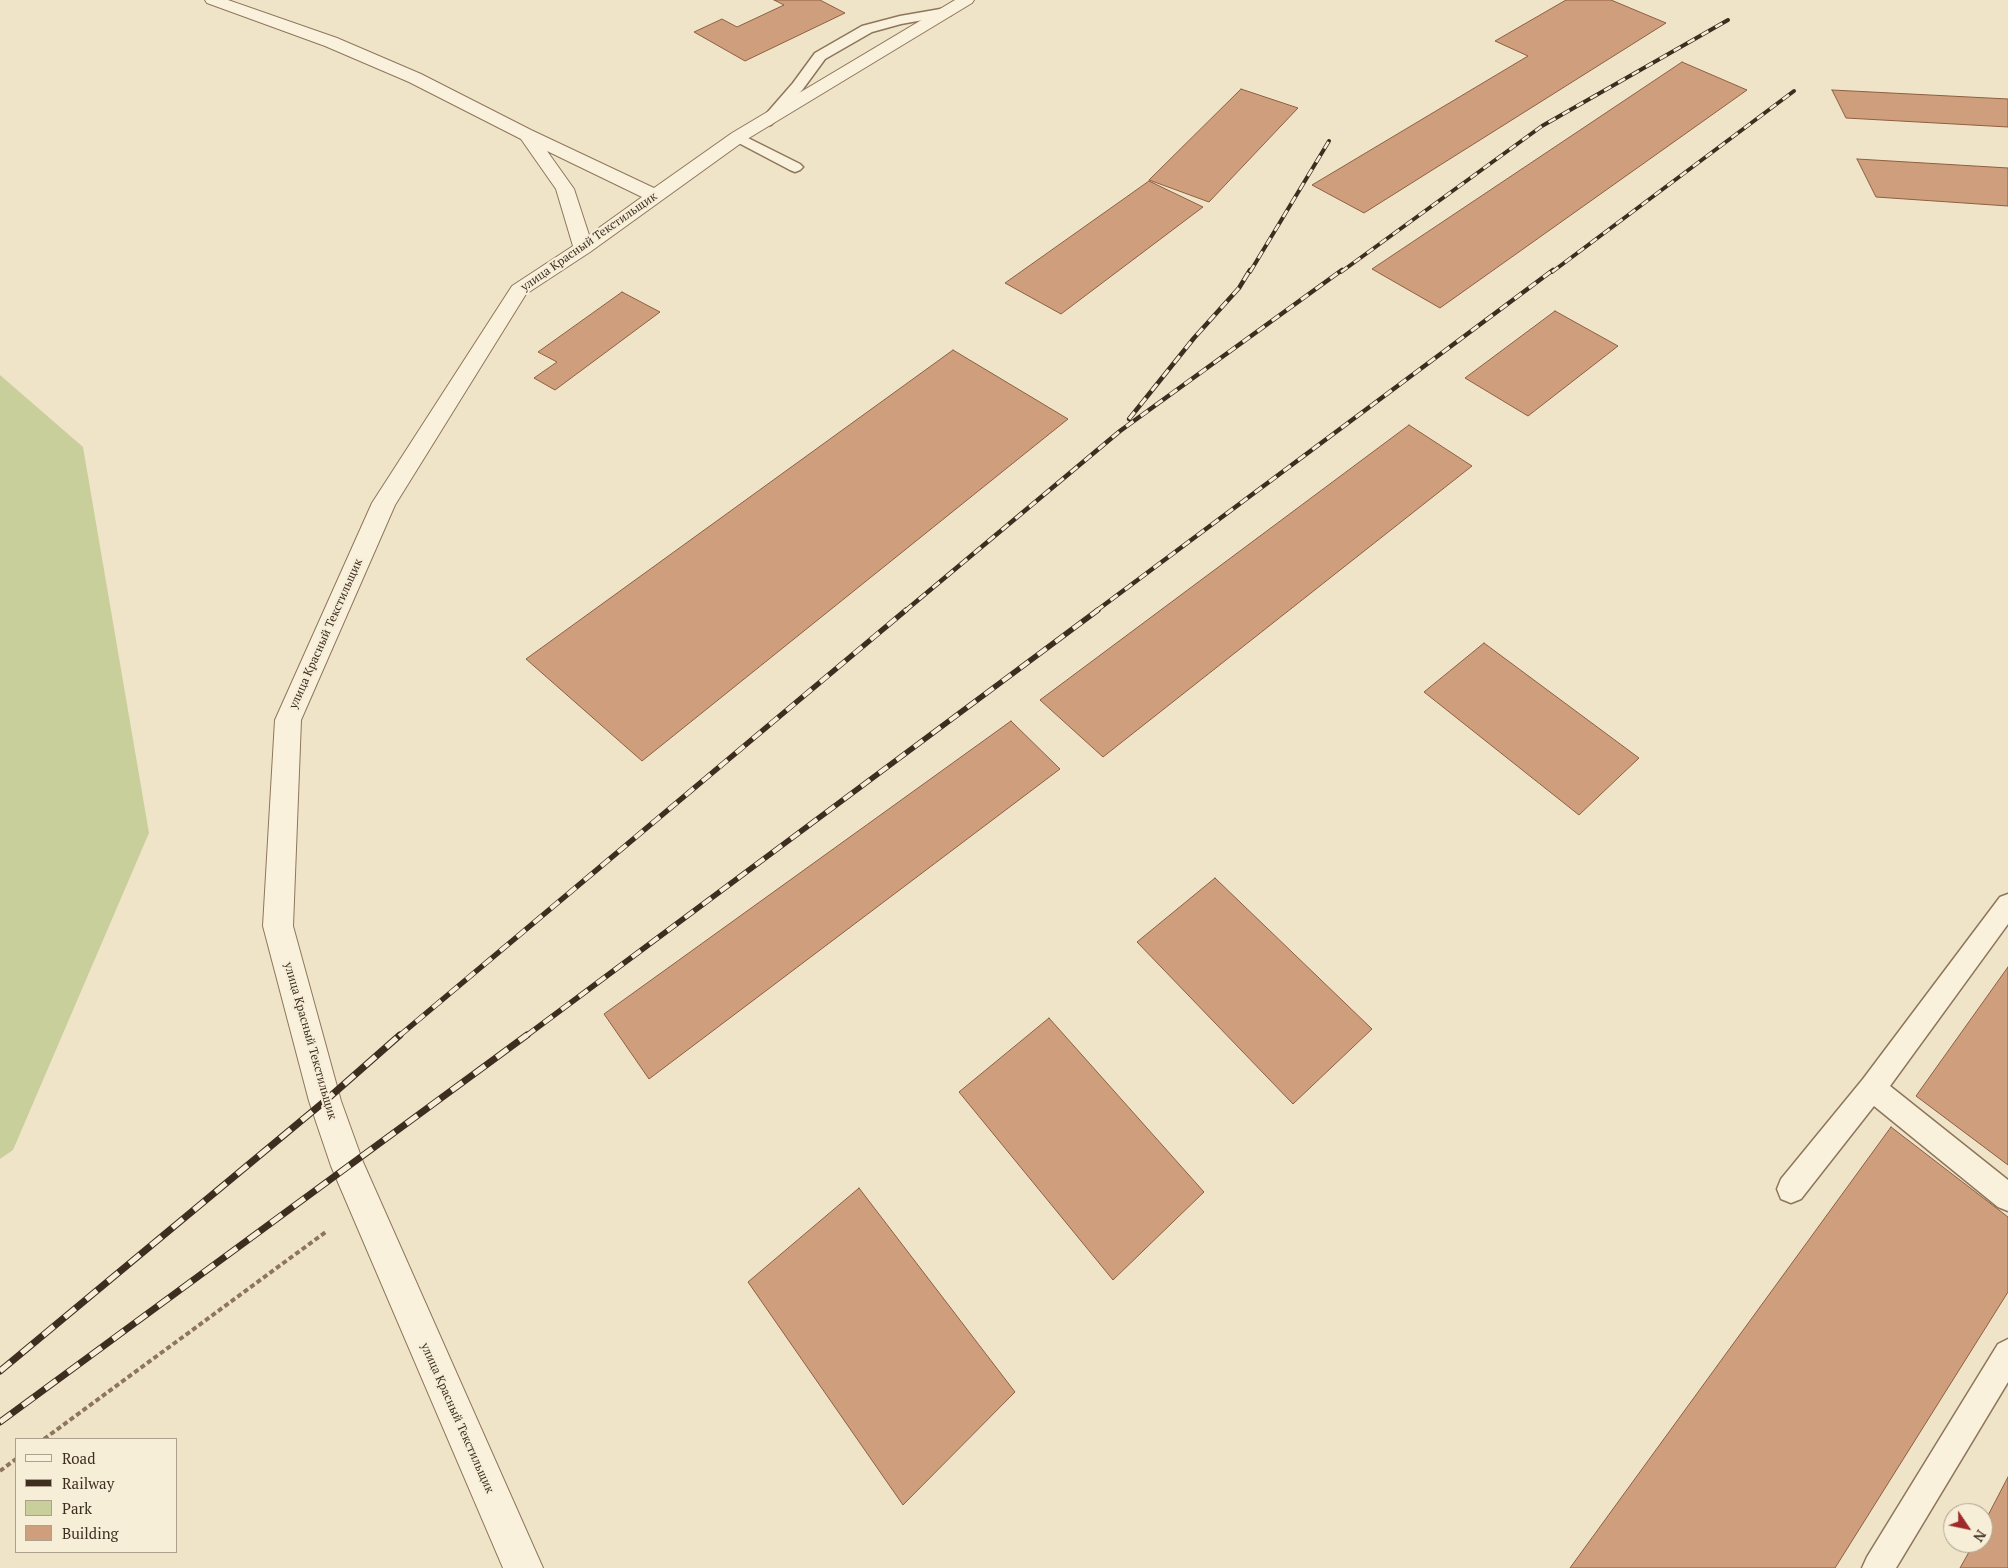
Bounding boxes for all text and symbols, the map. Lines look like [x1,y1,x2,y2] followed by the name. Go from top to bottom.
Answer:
[518,189,660,295] street label: улица Красный Текстильщик
[286,557,366,711] street label: улица Красный Текстильщик
[281,961,339,1121] street label: улица Красный Текстильщик
[417,1341,497,1495] street label: улица Красный Текстильщик
[15,1438,178,1553] legend
[62,1448,95,1468] text: Road
[62,1473,114,1493] text: Railway
[62,1498,92,1518] text: Park
[1943,1503,1993,1553] north arrow
[62,1523,119,1543] text: Building
[1969,1526,1991,1546] text: N

